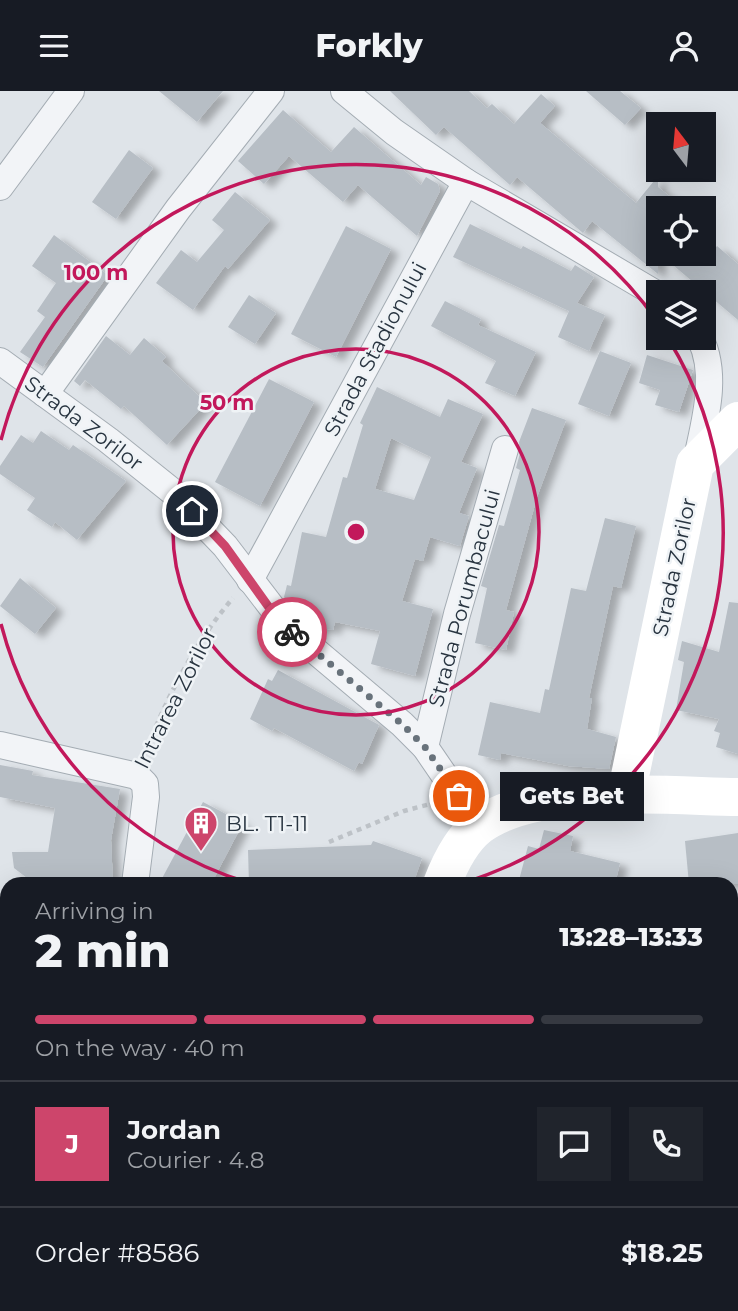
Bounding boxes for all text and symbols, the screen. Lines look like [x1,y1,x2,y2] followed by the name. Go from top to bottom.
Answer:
[315,26,423,65] text: Forkly
[35,27,73,65] icon: menu
[665,27,703,65] icon: person
[646,112,716,182] north arrow
[646,112,716,350] map controls
[646,196,716,266] button: locate
[318,258,432,440] street label: Strada Stadionului
[64,260,128,285] text: 100 m
[646,280,716,350] button: layers
[20,371,148,475] street label: Strada Zorilor
[200,390,254,415] text: 50 m
[162,481,222,541] pin
[423,486,505,710] street label: Strada Porumbacului
[173,492,211,530] icon: home
[647,495,701,639] street label: Strada Zorilor
[344,520,368,544] centre of rings
[257,597,327,667] courier
[273,613,311,651] icon: bike
[129,623,221,773] street label: Intrarea Zorilor
[429,766,489,826] pin
[501,771,644,821] callout: Gets Bet
[440,777,478,815] icon: bag
[520,782,624,810] text: Gets Bet
[182,804,220,853] building icon: BL. T1-11
[226,811,308,836] place label: BL. T1-11
[35,897,154,925] text: Arriving in
[559,921,703,953] text: 13:28–13:33
[35,922,170,979] text: 2 min
[35,1034,245,1062] text: On the way · 40 m
[537,1107,611,1181] button: chat
[629,1107,703,1181] button: phone
[127,1114,221,1146] text: Jordan
[65,1128,79,1160] text: J
[127,1146,264,1174] text: Courier · 4.8
[35,1237,199,1269] text: Order #8586
[621,1237,703,1269] text: $18.25

